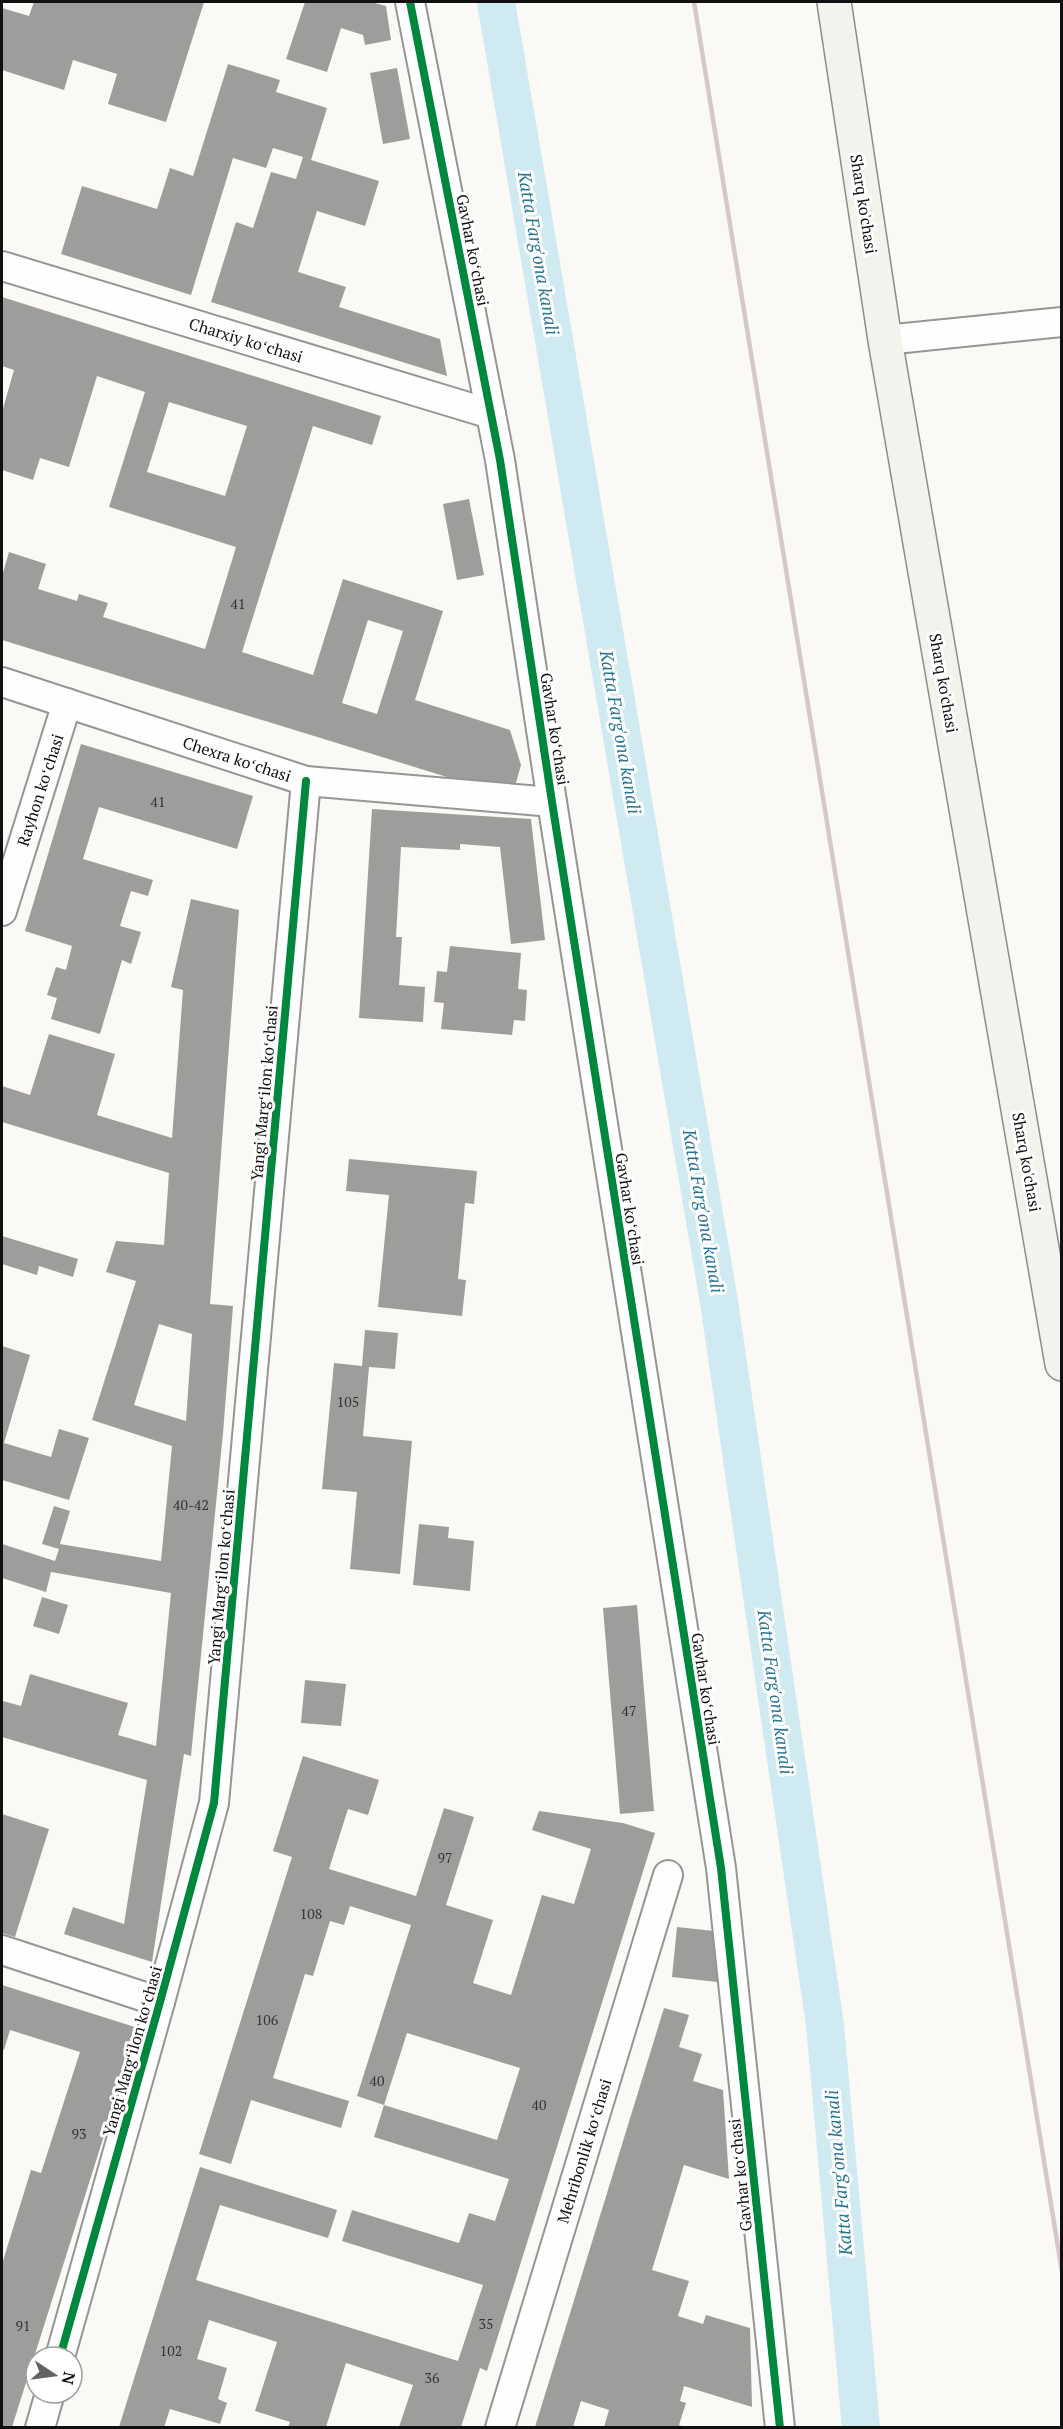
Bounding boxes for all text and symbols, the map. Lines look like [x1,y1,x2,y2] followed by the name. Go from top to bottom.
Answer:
[845,153,883,256] street label: Sharq ko'chasi
[513,168,565,337] water label: Katta Farg'ona kanali
[451,192,495,308] street label: Gavhar koʻchasi
[186,312,306,368] street label: Charxiy koʻchasi
[231,594,245,613] house number: 41
[924,631,964,735] street label: Sharq ko'chasi
[595,647,647,816] water label: Katta Farg'ona kanali
[535,671,575,787] street label: Gavhar koʻchasi
[11,731,69,849] street label: Rayhon koʻchasi
[180,731,294,787] street label: Chexra koʻchasi
[151,792,165,811] house number: 41
[245,1004,283,1182] street label: Yangi Margʻilon koʻchasi
[1007,1110,1047,1214] street label: Sharq ko'chasi
[678,1126,730,1295] water label: Katta Farg'ona kanali
[610,1151,650,1267] street label: Gavhar koʻchasi
[337,1392,359,1411] house number: 105
[202,1488,240,1666] street label: Yangi Margʻilon koʻchasi
[173,1495,209,1514] house number: 40-42
[752,1607,799,1776] water label: Katta Farg'ona kanali
[686,1631,726,1747] street label: Gavhar koʻchasi
[622,1701,636,1720] house number: 47
[438,1848,452,1867] house number: 97
[300,1904,322,1923] house number: 108
[97,1963,167,2139] street label: Yangi Margʻilon koʻchasi
[256,2010,279,2029] house number: 106
[370,2071,384,2090] house number: 40
[552,2076,617,2226] street label: Mehribonlik koʻchasi
[819,2089,857,2258] water label: Katta Farg'ona kanali
[532,2095,546,2114] house number: 40
[723,2117,757,2233] street label: Gavhar koʻchasi
[72,2124,86,2143] house number: 93
[479,2314,493,2333] house number: 35
[16,2316,30,2335] house number: 91
[160,2341,182,2360] house number: 102
[24,2345,84,2405] north arrow
[425,2368,440,2387] house number: 36
[57,2370,81,2387] text: N

